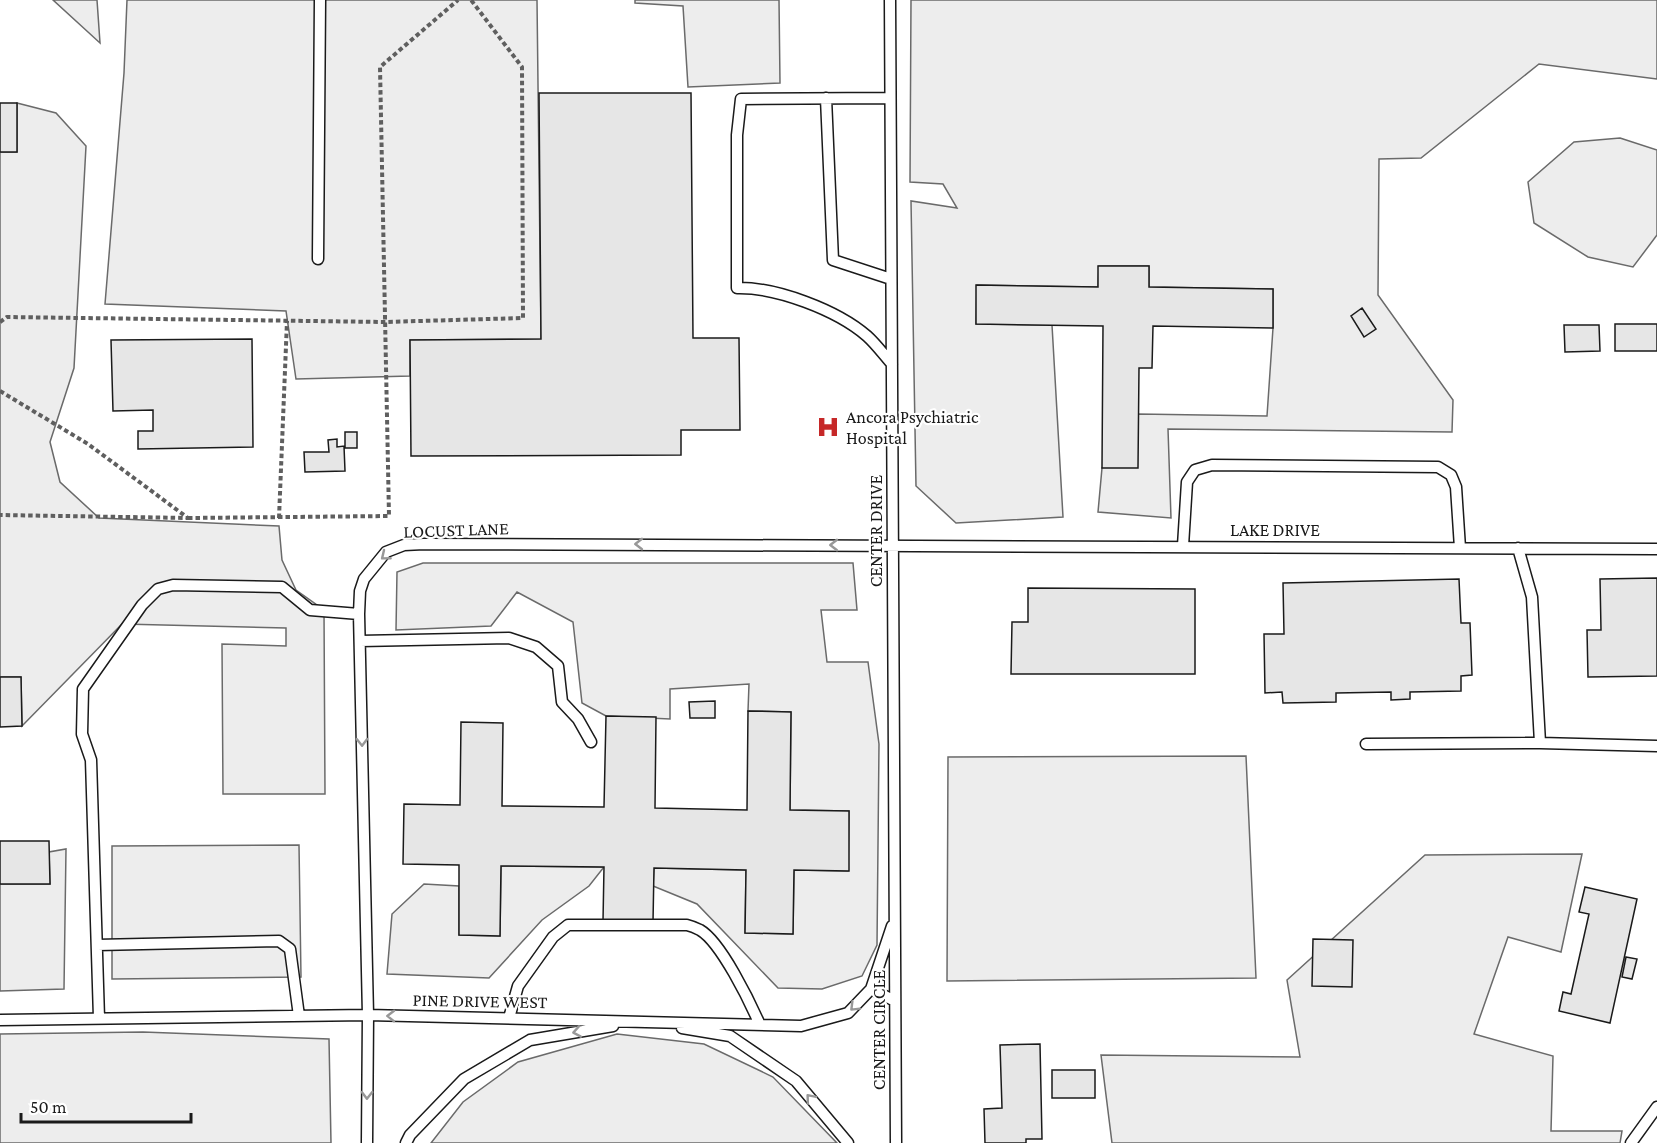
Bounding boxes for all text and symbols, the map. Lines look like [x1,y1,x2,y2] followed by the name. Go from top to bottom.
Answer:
[846,407,979,448] place label: Ancora Psychiatric Hospital
[815,414,841,440] hospital icon: Ancora Psychiatric Hospital
[866,474,886,587] street label: CENTER DRIVE
[403,518,509,542] street label: LOCUST LANE
[1230,520,1320,540] street label: LAKE DRIVE
[635,538,644,550] one-way arrow
[830,539,839,551] one-way arrow
[381,549,392,560] one-way arrow
[356,737,368,746] one-way arrow
[869,970,889,1090] street label: CENTER CIRCLE
[412,990,548,1012] street label: PINE DRIVE WEST
[850,1000,861,1010] one-way arrow
[386,1010,395,1022] one-way arrow
[572,1025,582,1038] one-way arrow
[21,1086,190,1124] scale bar
[361,1090,373,1099] one-way arrow
[807,1094,818,1105] one-way arrow
[30,1097,67,1117] text: 50 m

